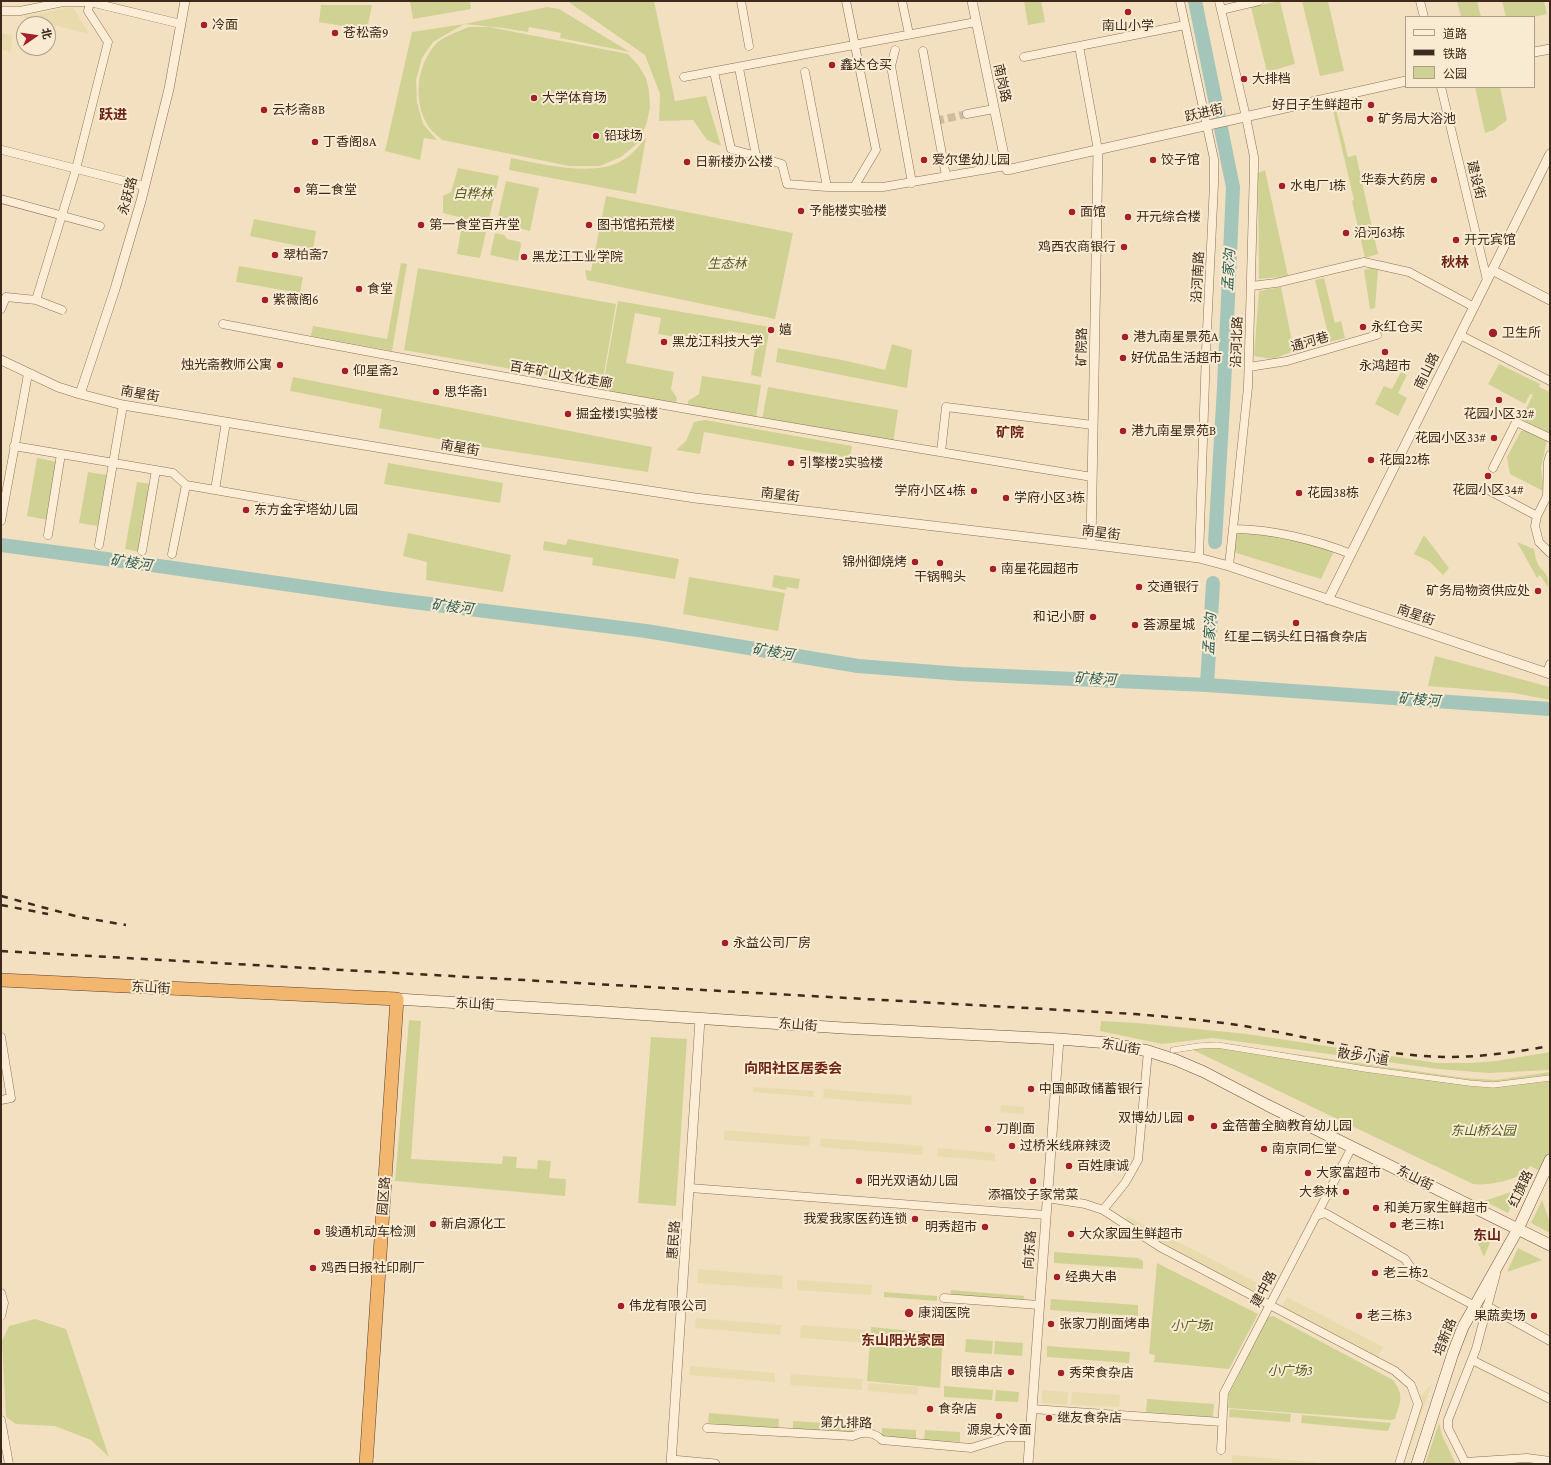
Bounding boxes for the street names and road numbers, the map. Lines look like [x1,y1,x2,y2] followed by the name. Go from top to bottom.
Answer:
[990,62,1014,104] street label: 南岗路
[1183,101,1225,125] street label: 跃进街
[1464,159,1488,201] street label: 建设街
[115,175,141,217] street label: 永跃路
[1189,251,1207,303] street label: 沿河南路
[1228,316,1246,368] street label: 沿河北路
[1074,327,1090,367] street label: 矿院路
[1289,329,1331,355] street label: 通河巷
[1411,350,1443,392] street label: 南山路
[508,358,614,392] street label: 百年矿山文化走廊
[119,383,161,405] street label: 南星街
[439,437,481,459] street label: 南星街
[760,485,800,505] street label: 南星街
[1081,523,1121,543] street label: 南星街
[1395,601,1437,629] street label: 南星街
[131,979,171,997] street label: 东山街
[455,995,495,1013] street label: 东山街
[778,1016,818,1034] street label: 东山街
[1100,1036,1142,1058] street label: 东山街
[1336,1045,1390,1069] street label: 散步小道
[1394,1162,1436,1194] street label: 东山街
[1506,1168,1536,1210] street label: 红旗路
[375,1176,393,1216] street label: 园区路
[665,1220,683,1260] street label: 惠民路
[1021,1230,1039,1270] street label: 向东路
[1248,1268,1280,1310] street label: 建中路
[1430,1316,1460,1358] street label: 培新路
[820,1415,872,1431] street label: 第九排路

